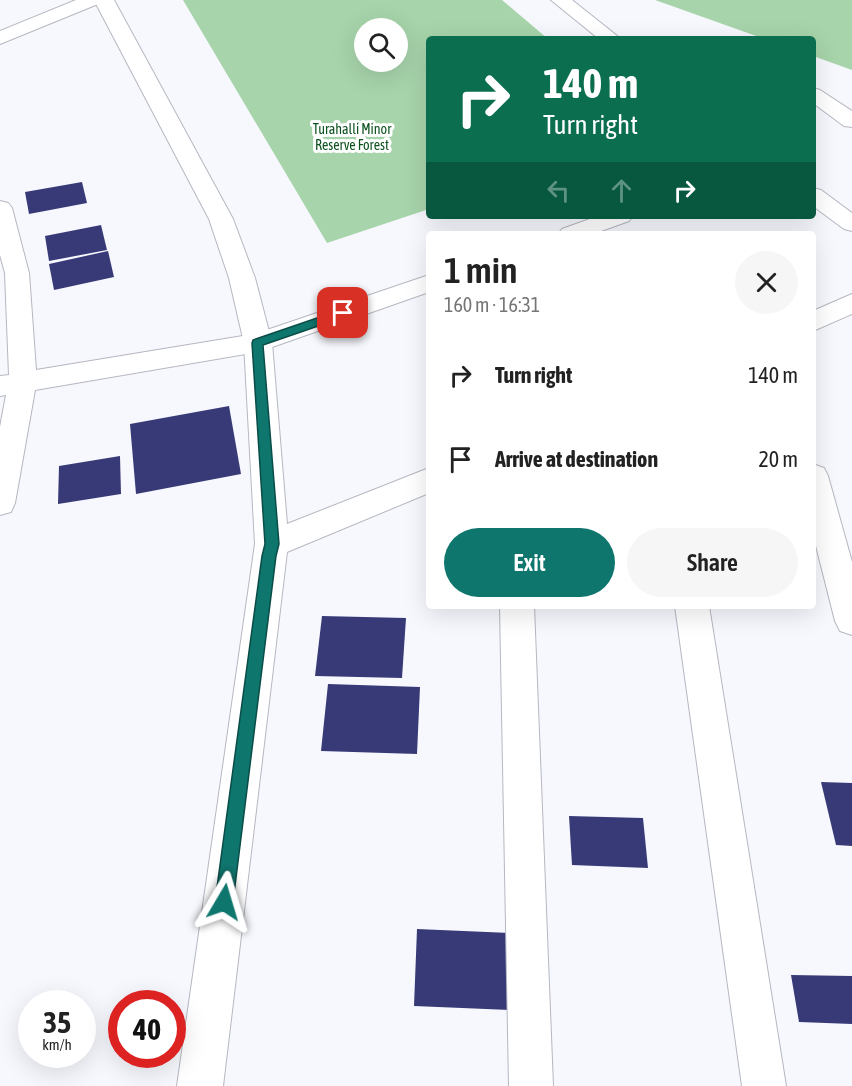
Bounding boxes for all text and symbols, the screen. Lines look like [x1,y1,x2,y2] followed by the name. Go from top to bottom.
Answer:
[354,18,408,72] map controls
[354,18,408,72] button: search
[543,59,638,107] text: 140 m
[444,60,522,138] icon: right
[543,109,638,140] text: Turn right
[313,121,392,153] park label: Turahalli Minor Reserve Forest
[542,174,575,207] icon: left
[605,174,638,207] icon: ahead
[668,174,701,207] icon: right
[444,249,518,291] text: 1 min
[735,251,798,314] button: close
[317,287,368,338] pin
[444,293,540,316] text: 160 m · 16:31
[326,296,359,329] icon: arrive
[444,359,477,392] icon: right
[495,362,572,388] text: Turn right
[748,362,798,388] text: 140 m
[444,443,477,476] icon: arrive
[495,446,658,472] text: Arrive at destination
[758,446,798,472] text: 20 m
[444,528,615,597] button: Exit
[627,528,798,597] button: Share
[192,870,256,934] position arrow
[108,990,186,1068] speed limit sign: 40
[43,1005,71,1039] text: 35
[42,1036,72,1053] text: km/h

